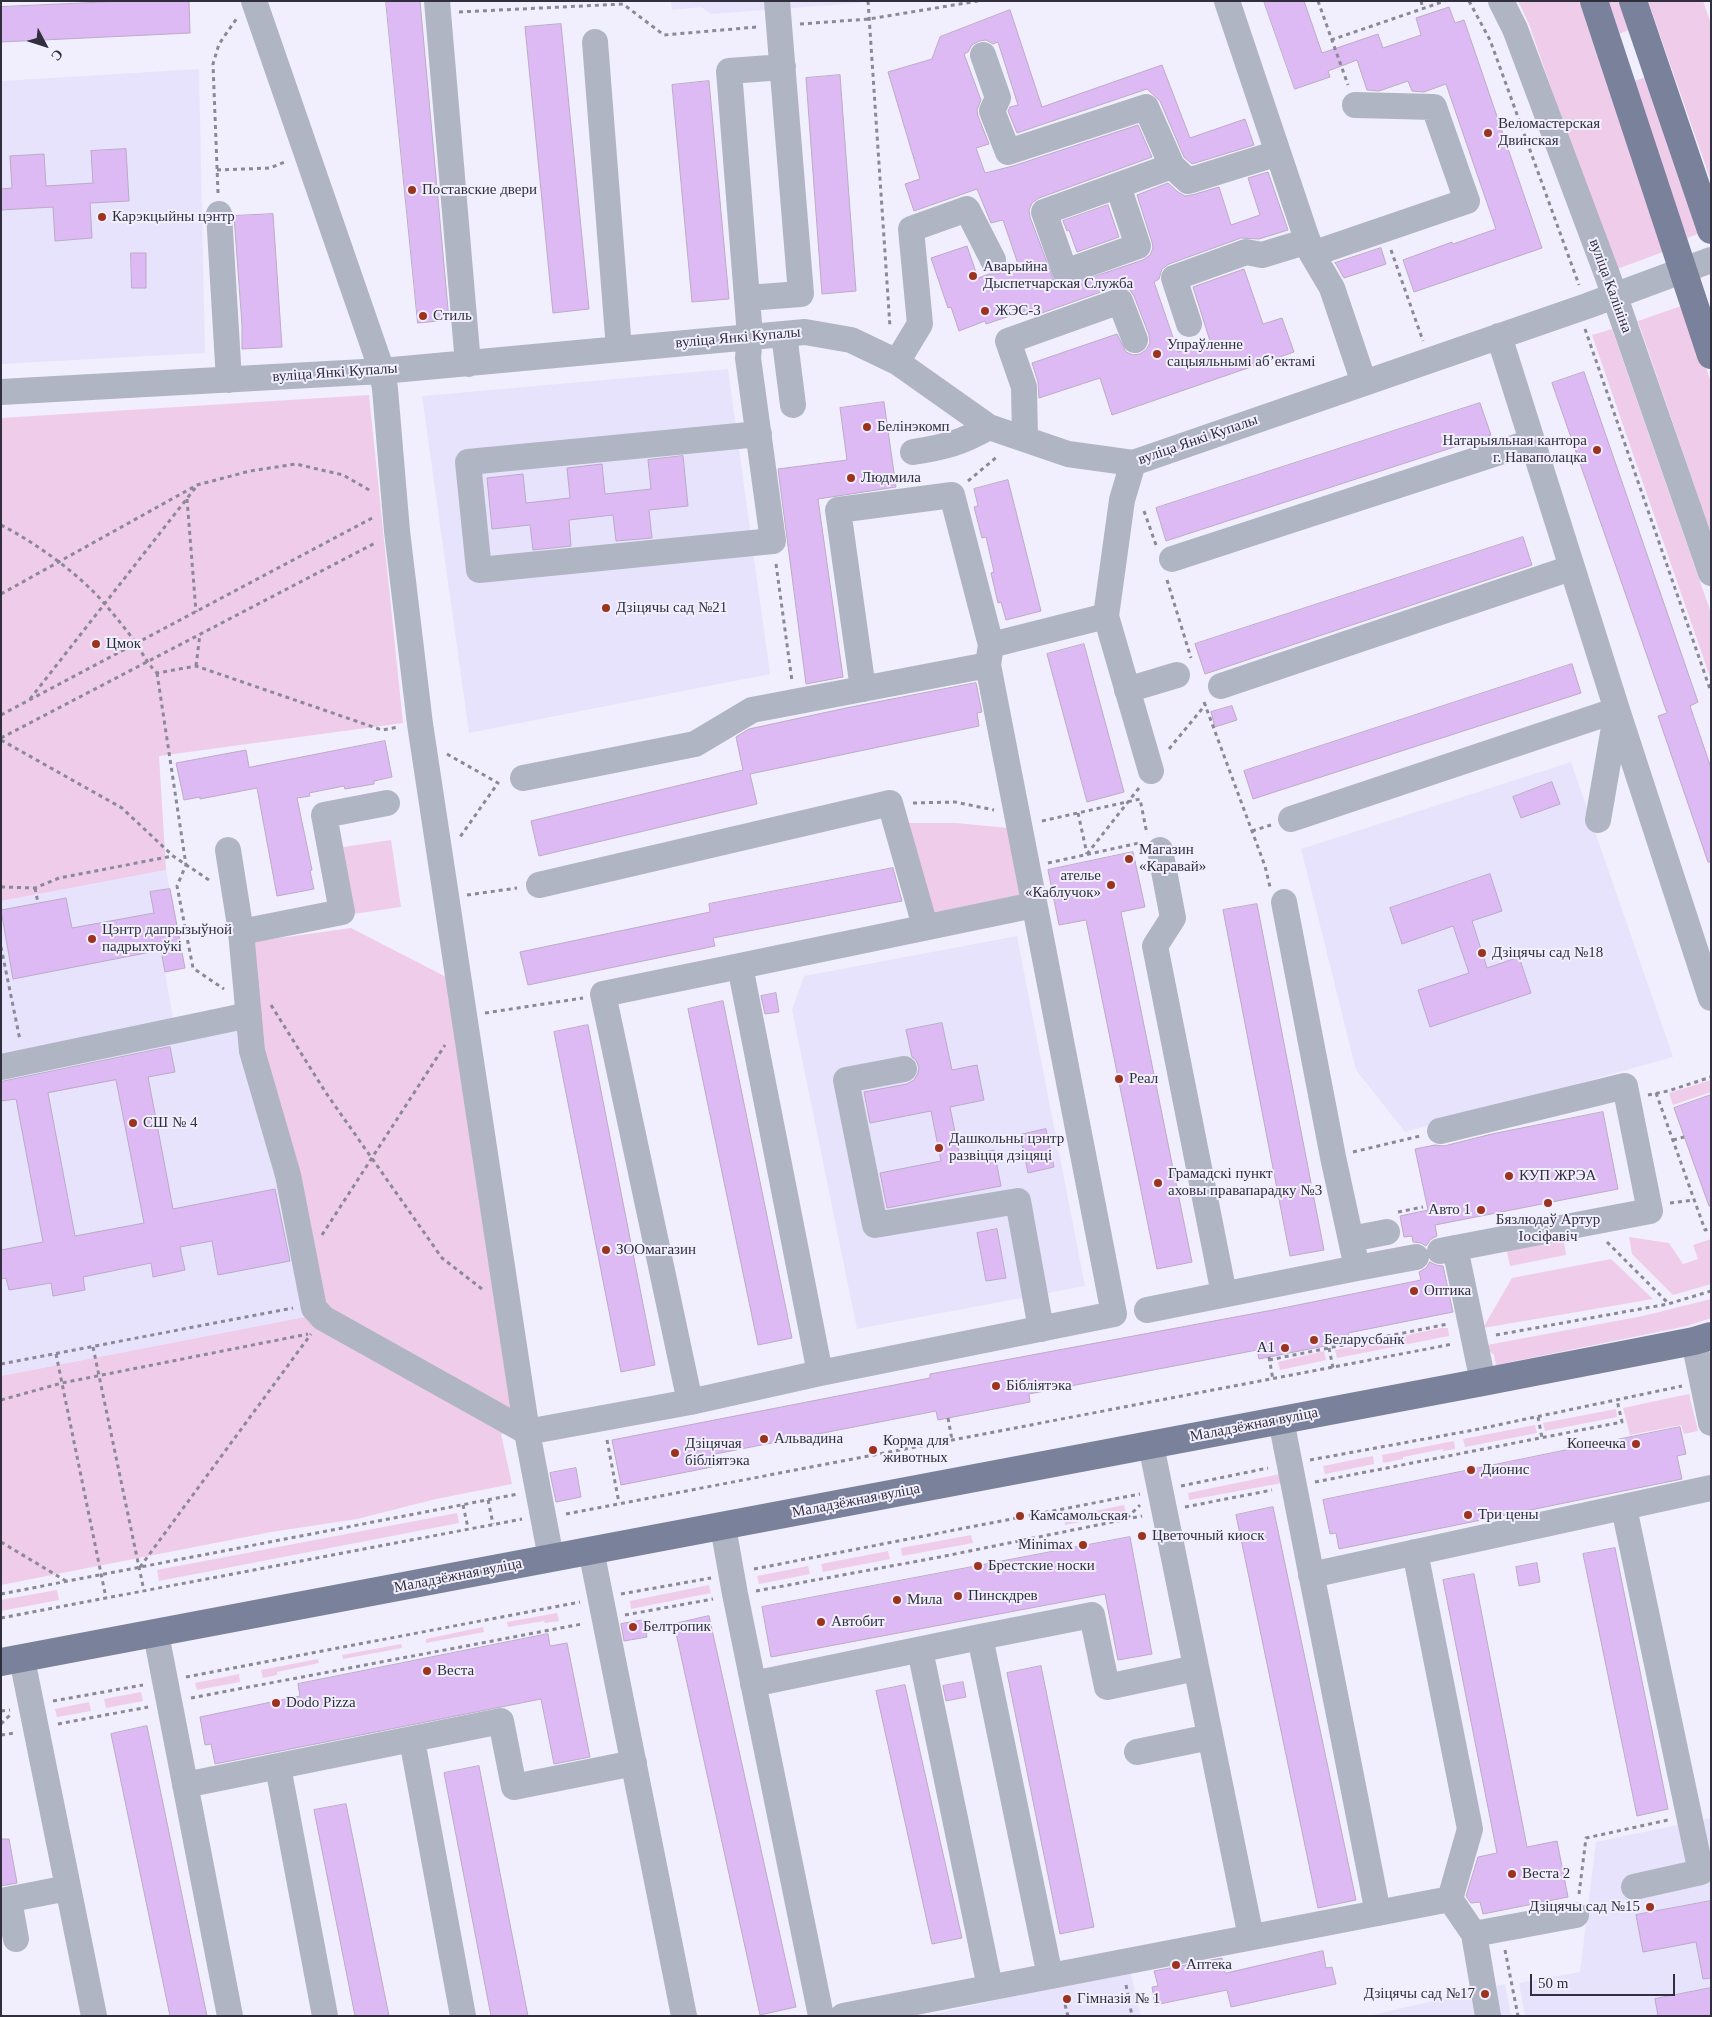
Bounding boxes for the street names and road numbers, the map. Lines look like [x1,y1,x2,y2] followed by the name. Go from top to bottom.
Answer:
[1585,237,1635,335] street label: вуліца Калініна
[675,324,801,352] street label: вуліца Янкі Купалы
[272,360,398,386] street label: вуліца Янкі Купалы
[1136,411,1260,469] street label: вуліца Янкі Купалы
[1188,1404,1320,1446] street label: Маладзёжная вуліца
[790,1480,922,1522] street label: Маладзёжная вуліца
[392,1555,524,1597] street label: Маладзёжная вуліца

